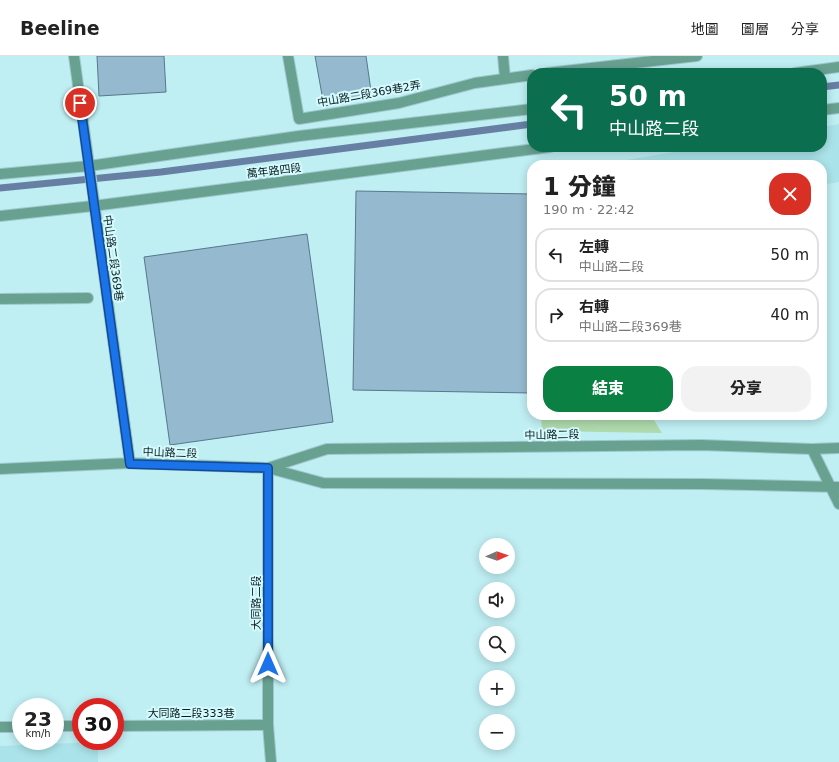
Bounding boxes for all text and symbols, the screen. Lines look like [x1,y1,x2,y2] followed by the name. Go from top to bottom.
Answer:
[20,17,100,39] text: Beeline
[691,21,719,37] text: 地圖
[741,21,769,37] text: 圖層
[791,21,819,37] text: 分享
[316,78,422,110] street label: 中山路二段369巷2弄
[609,80,687,113] text: 50 m
[543,84,595,136] icon: left
[63,86,97,120] pin
[69,92,91,114] icon: arrive
[609,118,699,139] text: 中山路二段
[246,161,302,181] street label: 萬年路四段
[543,173,616,201] text: 1 分鐘
[769,173,811,215] button: close
[543,202,634,217] text: 190 m · 22:42
[101,214,125,302] street label: 中山路二段369巷
[579,238,609,256] text: 左轉
[545,244,567,266] icon: left
[771,246,809,264] text: 50 m
[579,259,644,274] text: 中山路二段
[579,298,609,316] text: 右轉
[545,304,567,326] icon: right
[771,306,809,324] text: 40 m
[579,319,682,334] text: 中山路二段369巷
[543,366,673,412] button: 結束
[681,366,811,412] button: 分享
[524,428,580,442] street label: 中山路二段
[142,446,198,460] street label: 中山路二段
[479,538,515,574] north arrow
[479,538,515,750] map controls
[250,576,263,631] street label: 大同路二段
[479,582,515,618] button: sound
[479,626,515,662] button: search
[247,643,289,685] position arrow
[479,670,515,706] button: +
[72,698,124,750] speed limit sign: 30
[24,707,52,731] text: 23
[148,707,235,720] street label: 大同路二段333巷
[479,714,515,750] button: −
[25,728,51,739] text: km/h

